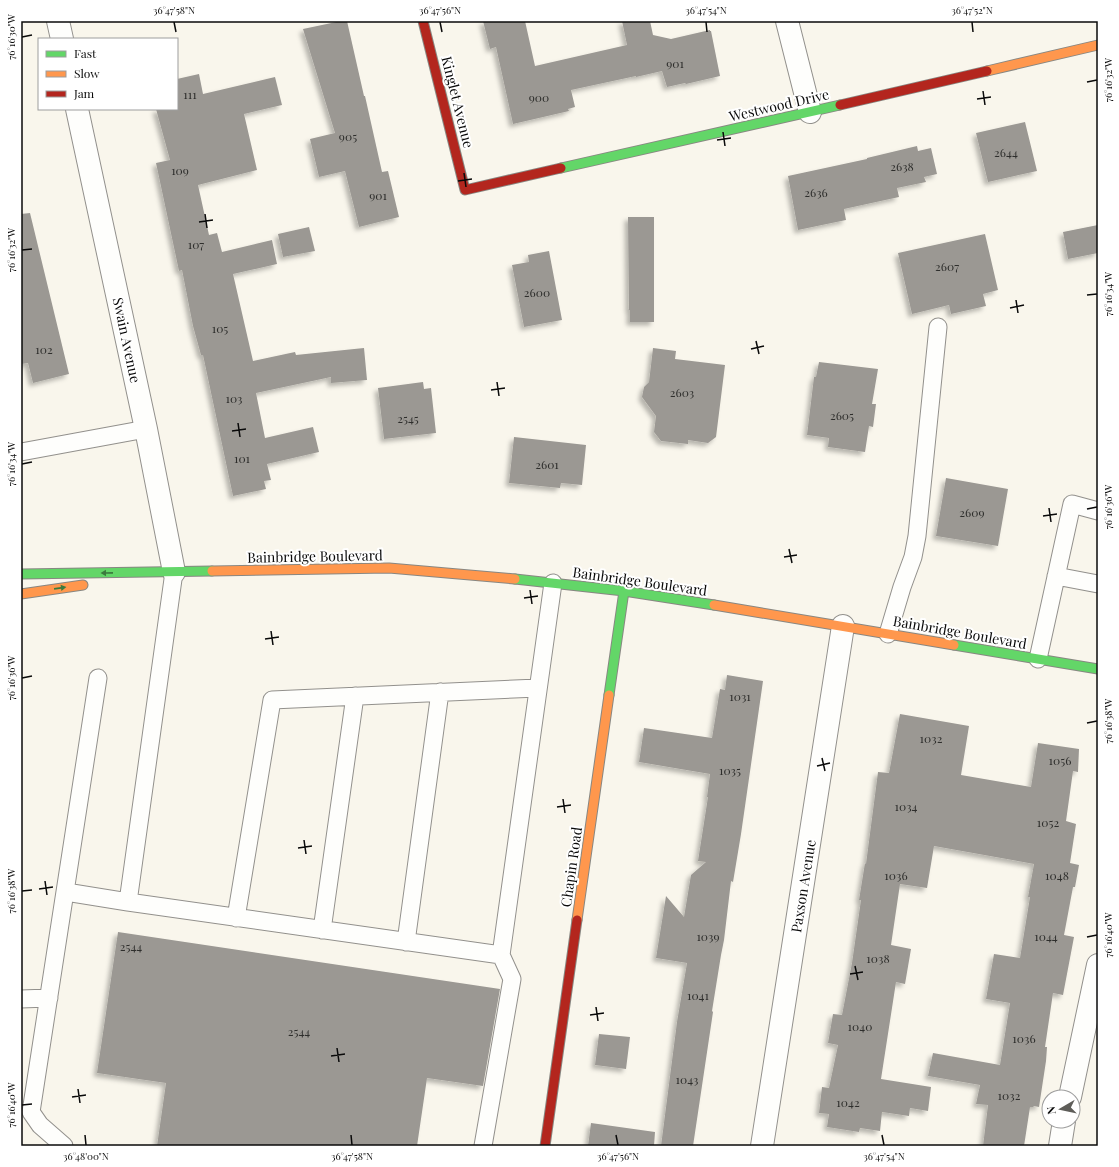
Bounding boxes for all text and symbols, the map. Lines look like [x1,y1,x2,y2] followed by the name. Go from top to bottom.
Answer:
[153,3,195,17] text: 36°47'58"N
[419,3,461,17] text: 36°47'56"N
[685,3,727,17] text: 36°47'54"N
[951,3,993,17] text: 36°47'52"N
[4,13,18,60] text: 76°16'30"W
[38,38,178,110] legend
[74,45,97,61] text: Fast
[437,54,479,150] street label: Kinglet Avenue
[666,55,684,71] house number: 901
[1101,57,1115,102] text: 76°16'32"W
[74,65,100,81] text: Slow
[726,84,831,126] street label: Westwood Drive
[73,85,95,101] text: Jam
[183,86,197,102] house number: 111
[529,89,549,105] house number: 900
[339,128,357,144] house number: 905
[994,144,1018,160] house number: 2644
[890,158,914,174] house number: 2638
[171,162,189,178] house number: 109
[804,184,828,200] house number: 2636
[369,187,387,203] house number: 901
[4,227,18,272] text: 76°16'32"W
[188,236,204,252] house number: 107
[935,258,959,274] house number: 2607
[1101,271,1115,316] text: 76°16'34"W
[524,284,550,300] house number: 2600
[109,296,145,384] street label: Swain Avenue
[212,320,228,336] house number: 105
[35,341,53,357] house number: 102
[670,384,694,400] house number: 2603
[225,390,243,406] house number: 103
[830,407,854,423] house number: 2605
[397,410,419,426] house number: 2545
[4,441,18,486] text: 76°16'34"W
[234,450,251,466] house number: 101
[535,456,559,472] house number: 2601
[1101,484,1115,529] text: 76°16'36"W
[959,504,985,520] house number: 2609
[247,545,383,567] street label: Bainbridge Boulevard
[572,562,708,600] street label: Bainbridge Boulevard
[100,570,113,576] one-way arrow
[54,585,66,591] one-way arrow
[892,611,1028,653] street label: Bainbridge Boulevard
[4,655,18,700] text: 76°16'36"W
[729,688,751,704] house number: 1031
[1101,698,1115,743] text: 76°16'38"W
[920,730,943,746] house number: 1032
[1049,752,1071,768] house number: 1056
[719,762,741,778] house number: 1035
[895,798,918,814] house number: 1034
[1037,814,1059,830] house number: 1052
[556,826,586,908] street label: Chapin Road
[786,838,820,934] street label: Paxson Avenue
[884,867,908,883] house number: 1036
[1045,867,1069,883] house number: 1048
[4,868,18,913] text: 76°16'38"W
[1101,911,1115,958] text: 76°16'40"W
[696,928,720,944] house number: 1039
[1034,928,1058,944] house number: 1044
[120,938,142,954] house number: 2544
[866,950,890,966] house number: 1038
[687,987,710,1003] house number: 1041
[848,1018,872,1034] house number: 1040
[288,1023,310,1039] house number: 2544
[1012,1030,1036,1046] house number: 1036
[676,1071,698,1087] house number: 1043
[4,1081,18,1128] text: 76°16'40"W
[998,1087,1021,1103] house number: 1032
[1041,1089,1081,1129] north arrow
[836,1094,860,1110] house number: 1042
[1043,1105,1059,1116] text: N
[63,1149,109,1163] text: 36°48'00"N
[331,1149,373,1163] text: 36°47'58"N
[597,1149,639,1163] text: 36°47'56"N
[863,1149,905,1163] text: 36°47'54"N

